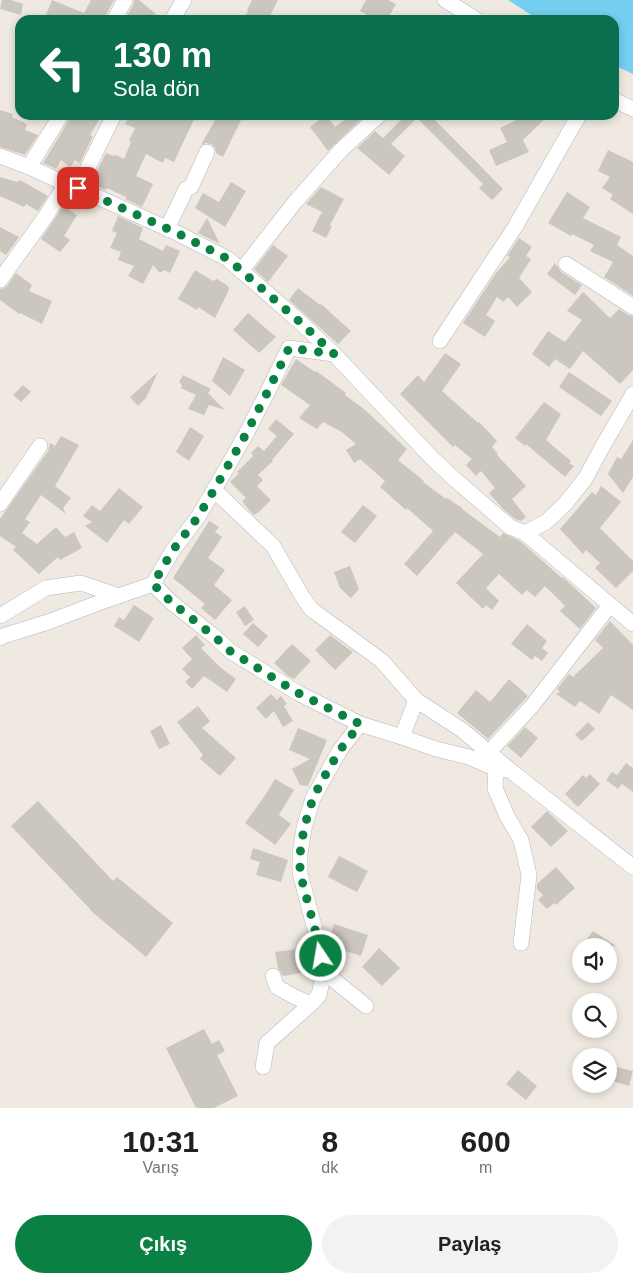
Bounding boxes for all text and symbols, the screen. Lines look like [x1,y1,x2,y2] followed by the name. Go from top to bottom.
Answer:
[30,35,95,100] icon: left
[113,35,212,74] text: 130 m
[113,76,200,101] text: Sola dön
[57,167,99,209] pin
[64,174,92,202] icon: arrive
[294,929,346,981] position arrow
[572,938,617,1093] map controls
[572,938,617,983] button: sound
[572,993,617,1038] button: search
[572,1048,617,1093] button: layers
[122,1125,199,1158] text: 10:31
[321,1125,338,1158] text: 8
[461,1125,511,1158] text: 600
[143,1159,179,1176] text: Varış
[321,1159,338,1176] text: dk
[479,1159,492,1176] text: m
[15,1215,312,1273] button: Çıkış
[322,1215,618,1273] button: Paylaş

